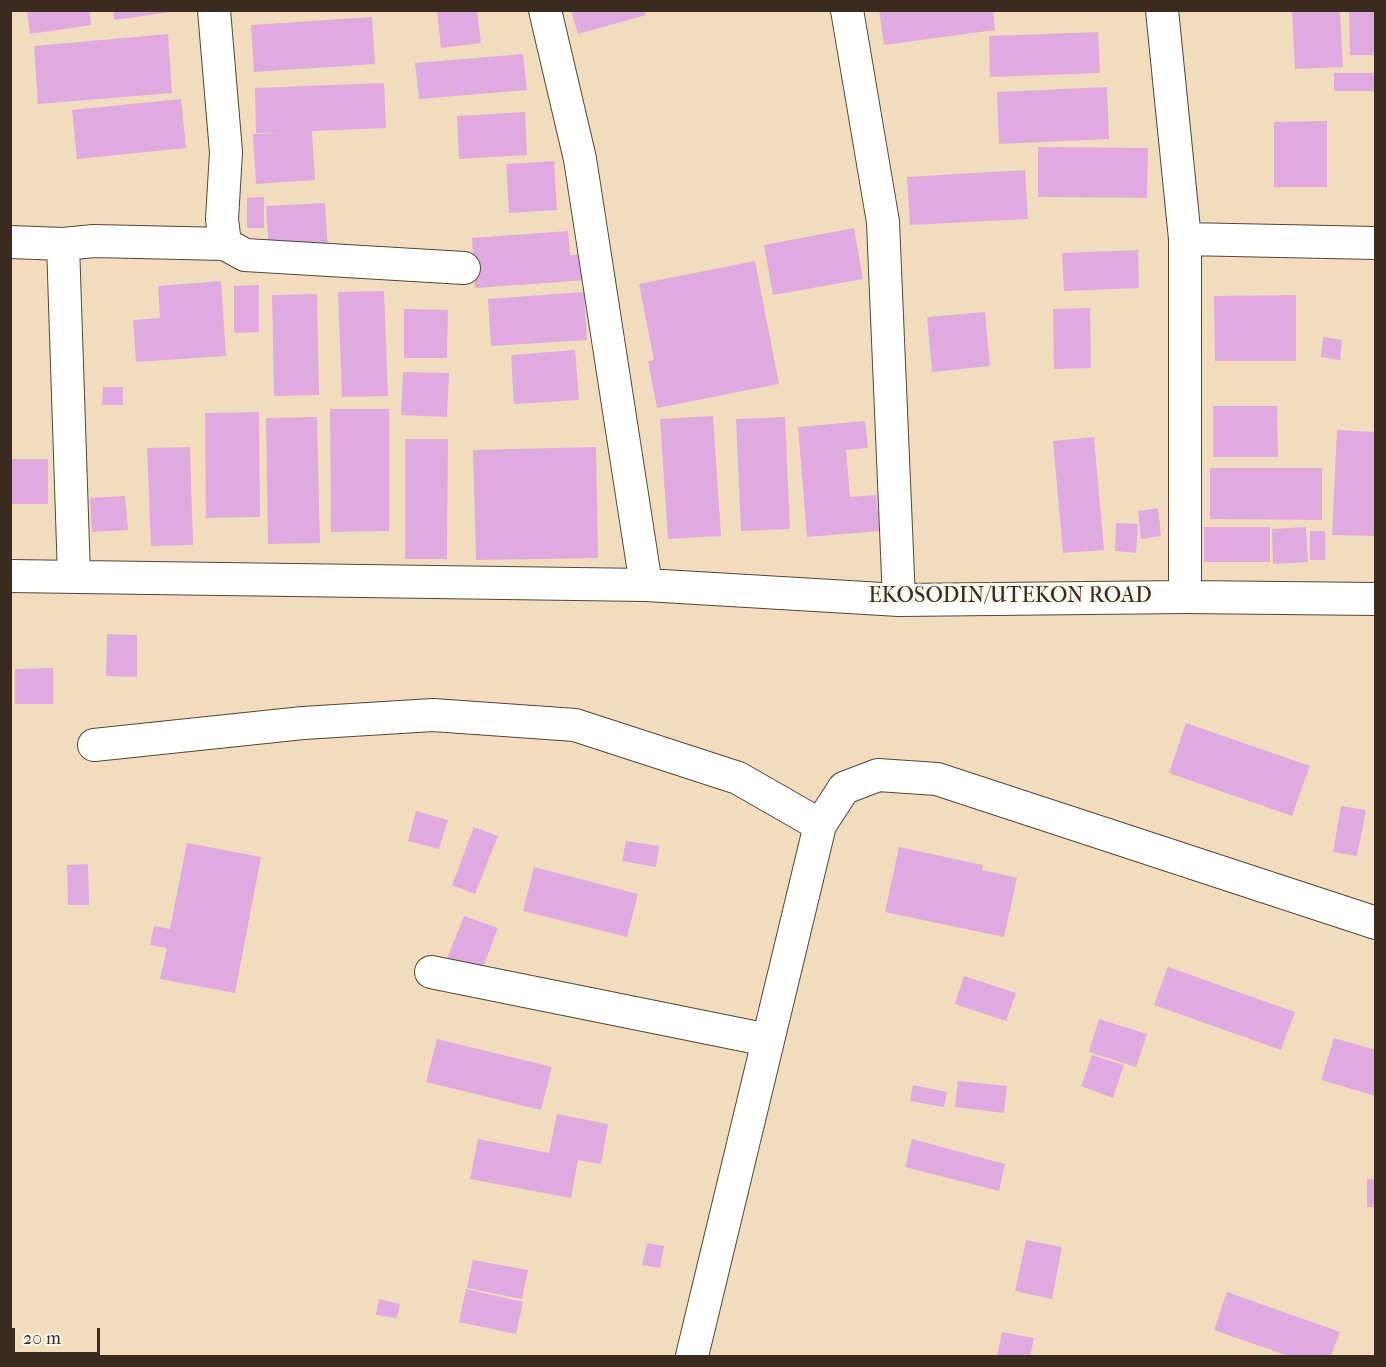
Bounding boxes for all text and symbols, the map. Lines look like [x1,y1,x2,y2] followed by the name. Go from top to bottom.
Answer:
[868,584,1152,610] street label: EKOSODIN/UTEKON ROAD
[15,1316,104,1354] scale bar
[23,1328,61,1349] text: 20 m

